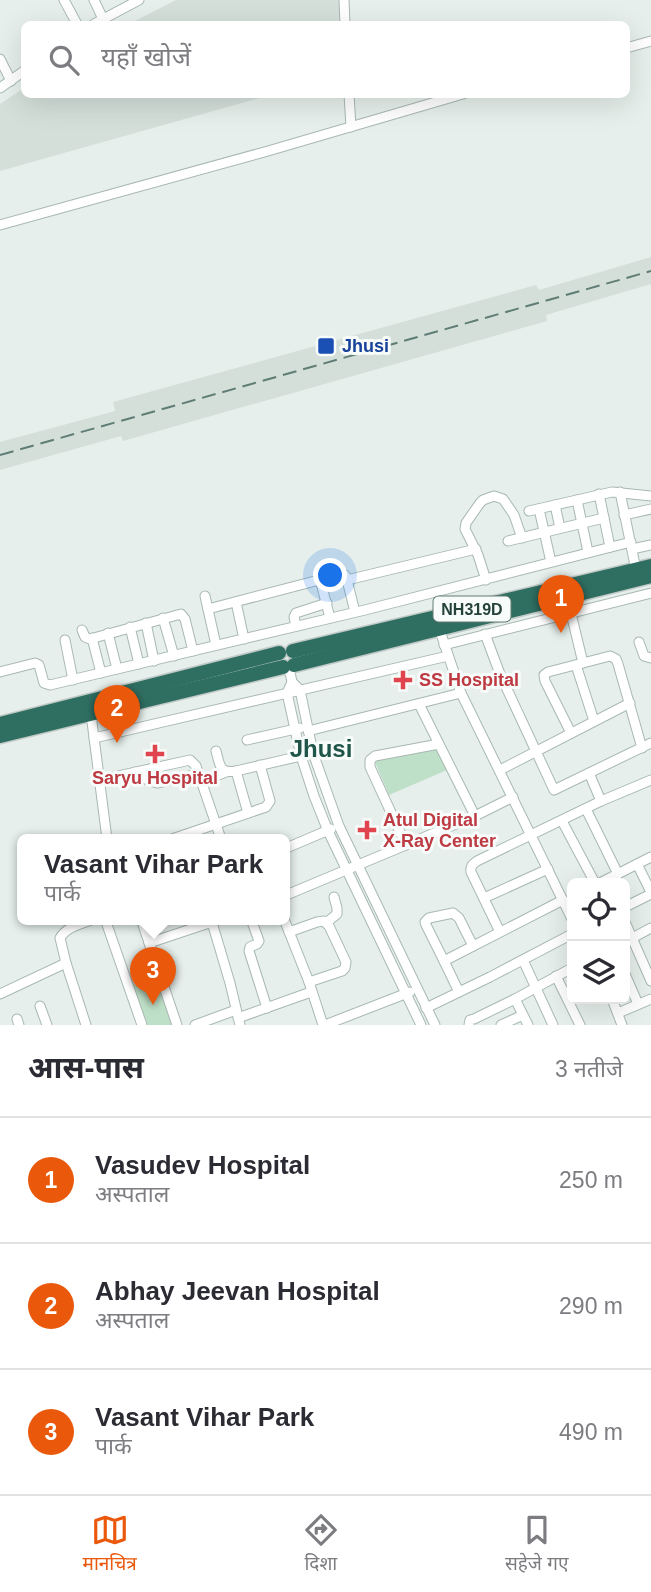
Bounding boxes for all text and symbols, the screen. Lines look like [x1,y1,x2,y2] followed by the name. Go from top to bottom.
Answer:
[21,21,630,98] search box
[45,41,83,79] icon: search
[101,42,191,72] text: यहाँ खोजें
[316,336,336,356] marker: Jhusi
[342,336,389,356] place label: Jhusi
[313,558,347,592] your location
[538,575,584,633] pin: 1
[434,596,510,622] road number: NH319D
[393,670,413,690] marker: SS Hospital
[419,670,519,690] place label: SS Hospital
[94,685,140,743] pin: 2
[290,735,352,762] district label: Jhusi
[145,744,165,764] marker: Saryu Hospital
[92,768,218,788] place label: Saryu Hospital
[383,810,496,851] place label: Atul Digital X-Ray Center
[357,820,377,840] marker: Atul Digital X-Ray Center
[17,834,290,925] popup
[44,849,263,879] text: Vasant Vihar Park
[567,878,630,1004] map controls
[567,878,630,941] button: locate
[44,880,81,906] text: पार्क
[567,941,630,1004] button: layers
[130,947,176,1005] pin: 3
[28,1051,144,1084] text: आस-पास
[555,1056,623,1082] text: 3 नतीजे
[95,1150,310,1180] text: Vasudev Hospital
[45,1167,57,1193] text: 1
[559,1167,623,1193] text: 250 m
[95,1181,169,1207] text: अस्पताल
[95,1276,380,1306] text: Abhay Jeevan Hospital
[45,1293,57,1319] text: 2
[559,1293,623,1319] text: 290 m
[95,1307,169,1333] text: अस्पताल
[95,1402,314,1432] text: Vasant Vihar Park
[45,1419,57,1445] text: 3
[559,1419,623,1445] text: 490 m
[95,1433,132,1459] text: पार्क
[83,1511,137,1578] tab: मानचित्र
[302,1511,340,1578] tab: दिशा
[505,1511,568,1578] tab: सहेजे गए

